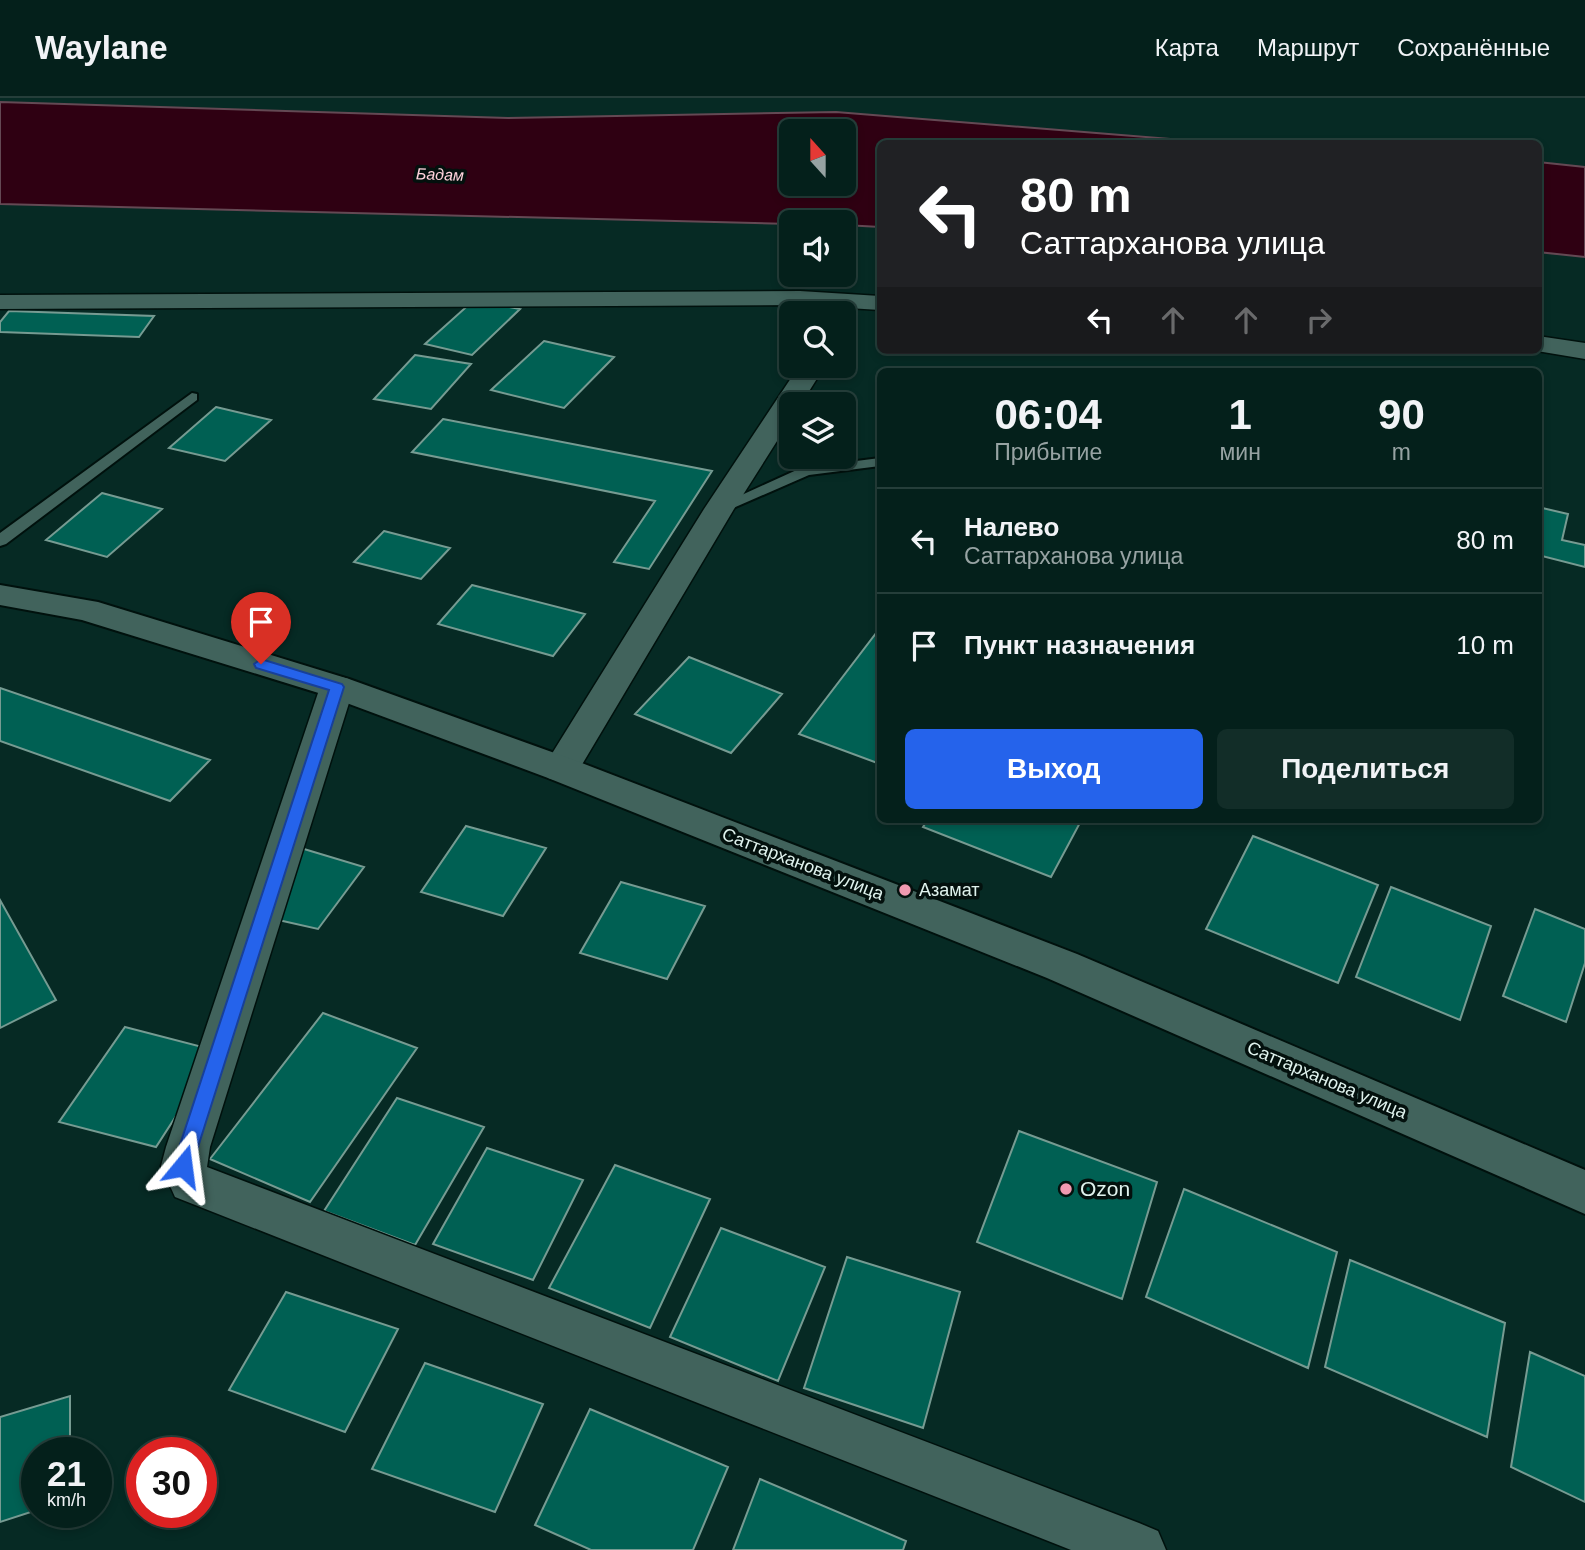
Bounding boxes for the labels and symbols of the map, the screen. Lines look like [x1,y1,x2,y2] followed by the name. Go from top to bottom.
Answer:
[779,119,856,196] north arrow
[416,165,464,184] water label: Бадам
[231,592,291,664] pin
[719,824,888,904] street label: Саттарханова улица
[919,880,980,900] place label: Азамат
[897,882,913,898] marker: Азамат
[1244,1037,1411,1123] street label: Саттарханова улица
[146,1129,220,1203] position arrow
[1080,1177,1130,1200] place label: Ozon
[1058,1181,1074,1197] marker: Ozon
[126,1437,217,1528] speed limit sign: 30

